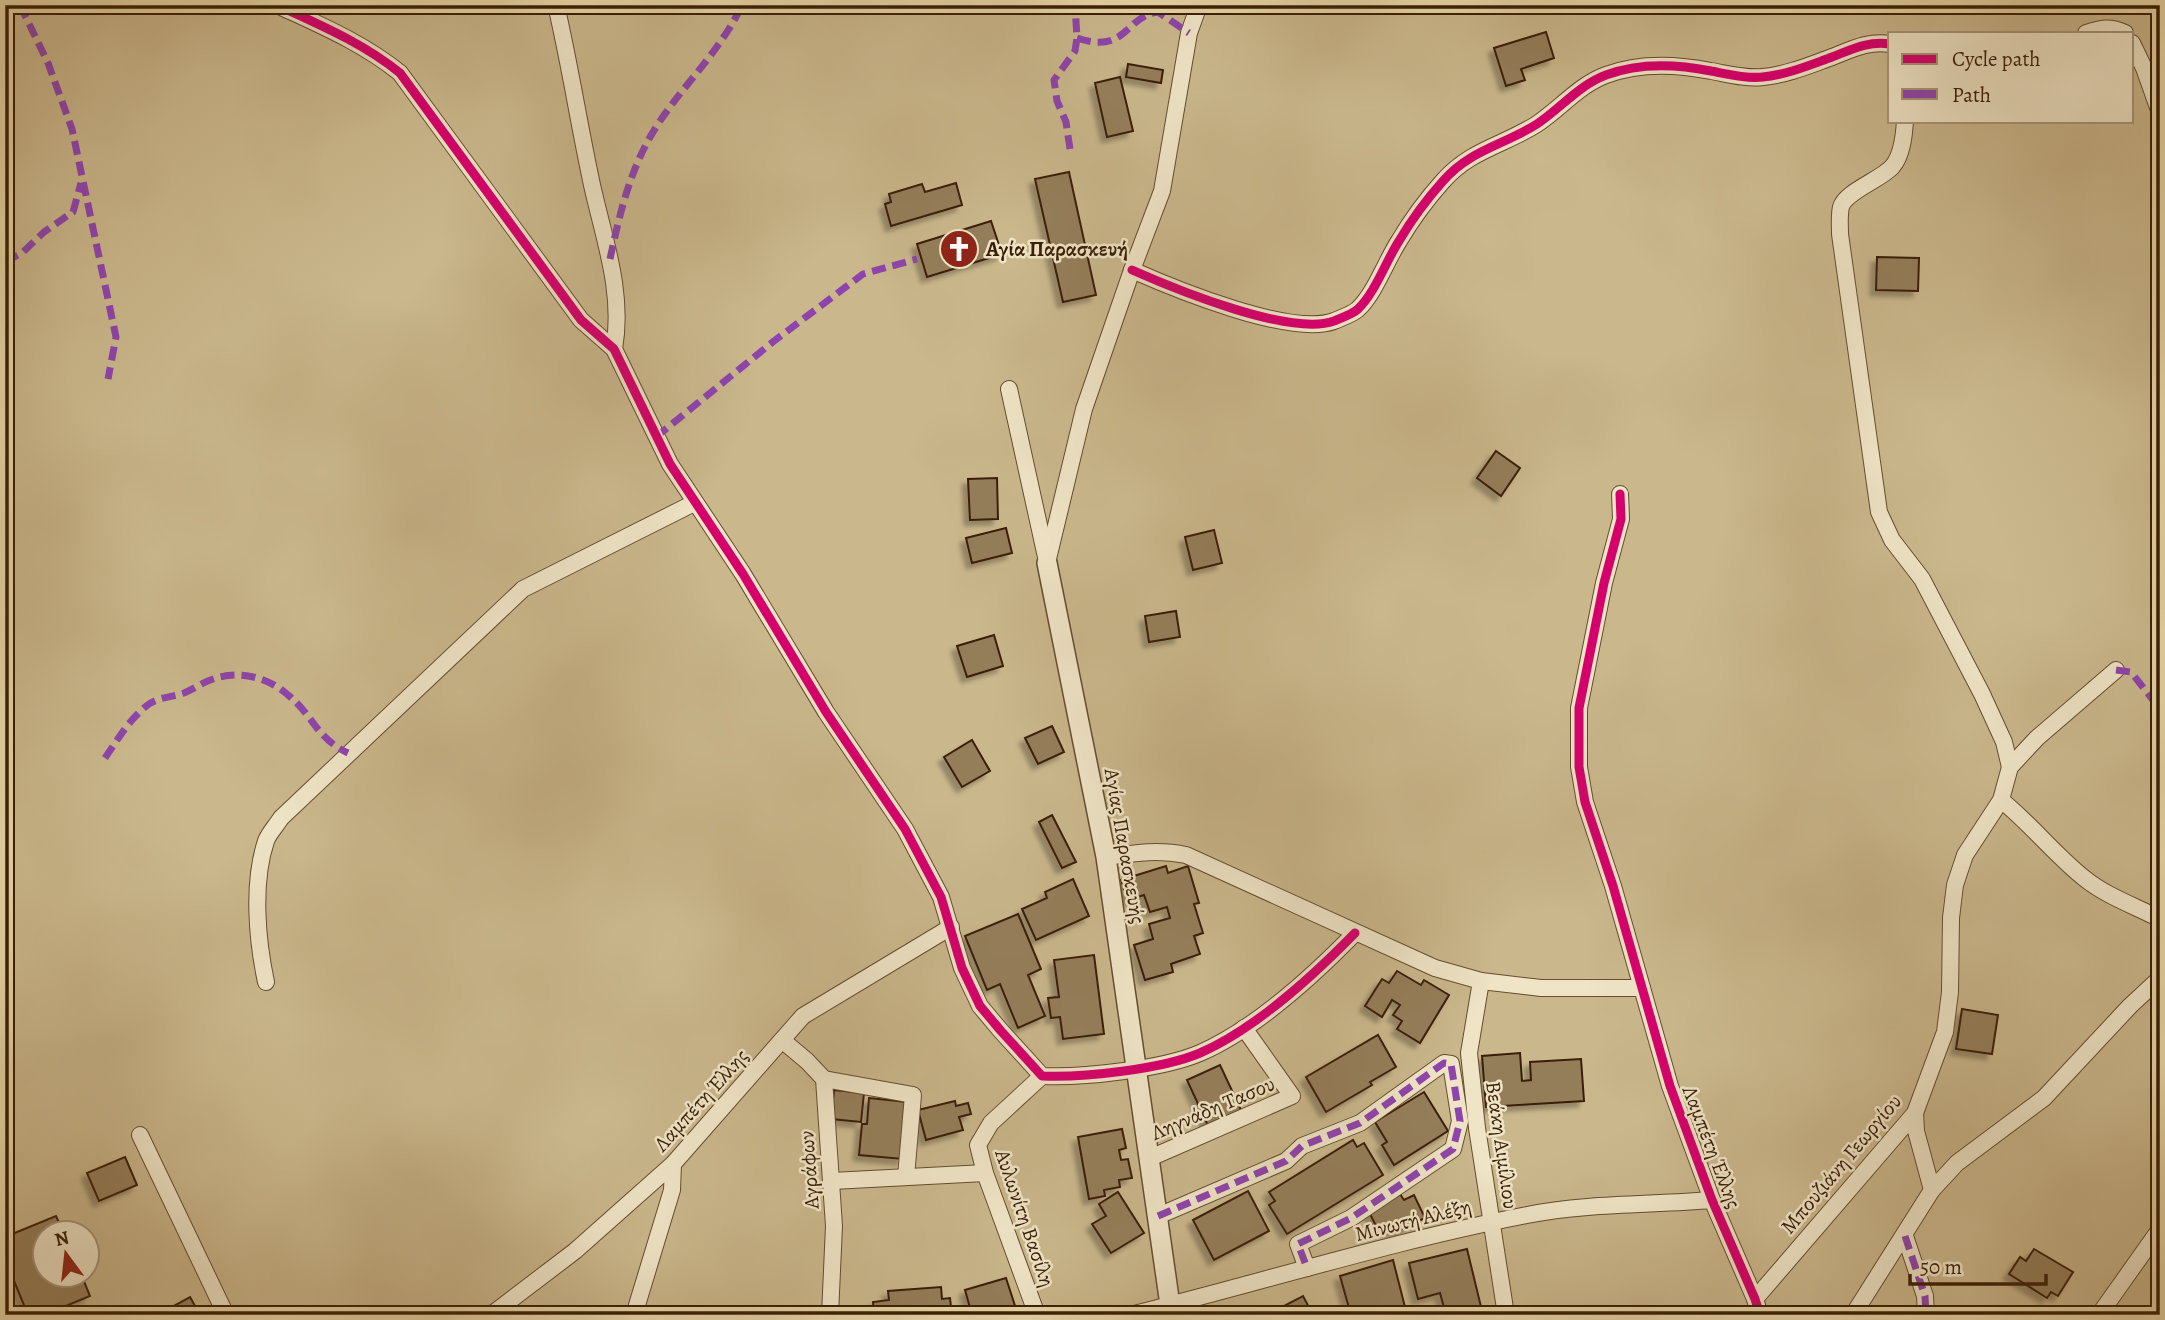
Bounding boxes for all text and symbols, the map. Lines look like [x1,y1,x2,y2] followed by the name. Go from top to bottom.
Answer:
[1888,32,2134,122] legend
[1952,45,2041,73] text: Cycle path
[1952,81,1991,109] text: Path
[938,228,980,270] church icon: Αγία Παρασκευή
[985,235,1128,263] place label: Αγία Παρασκευή
[1097,765,1152,926] street label: Αγίας Παρασκευής
[647,1043,755,1158] street label: Λαμπέτη Έλλης
[1146,1069,1279,1147] street label: Ληγνάδη Τασου
[1479,1079,1525,1211] street label: Βεάκη Αιμίλιου
[1675,1081,1748,1212] street label: Λαμπέτη Έλλης
[1774,1088,1908,1240] street label: Μπουζιάνη Γεωργίου
[792,1130,826,1211] street label: Αγράφων
[988,1145,1062,1290] street label: Αυλωνίτη Βασίλη
[1352,1192,1474,1248] street label: Μινωτή Αλέξη
[32,1218,102,1288] north arrow
[52,1224,72,1253] text: N
[1910,1243,2046,1287] scale bar
[1920,1253,1962,1281] text: 50 m

